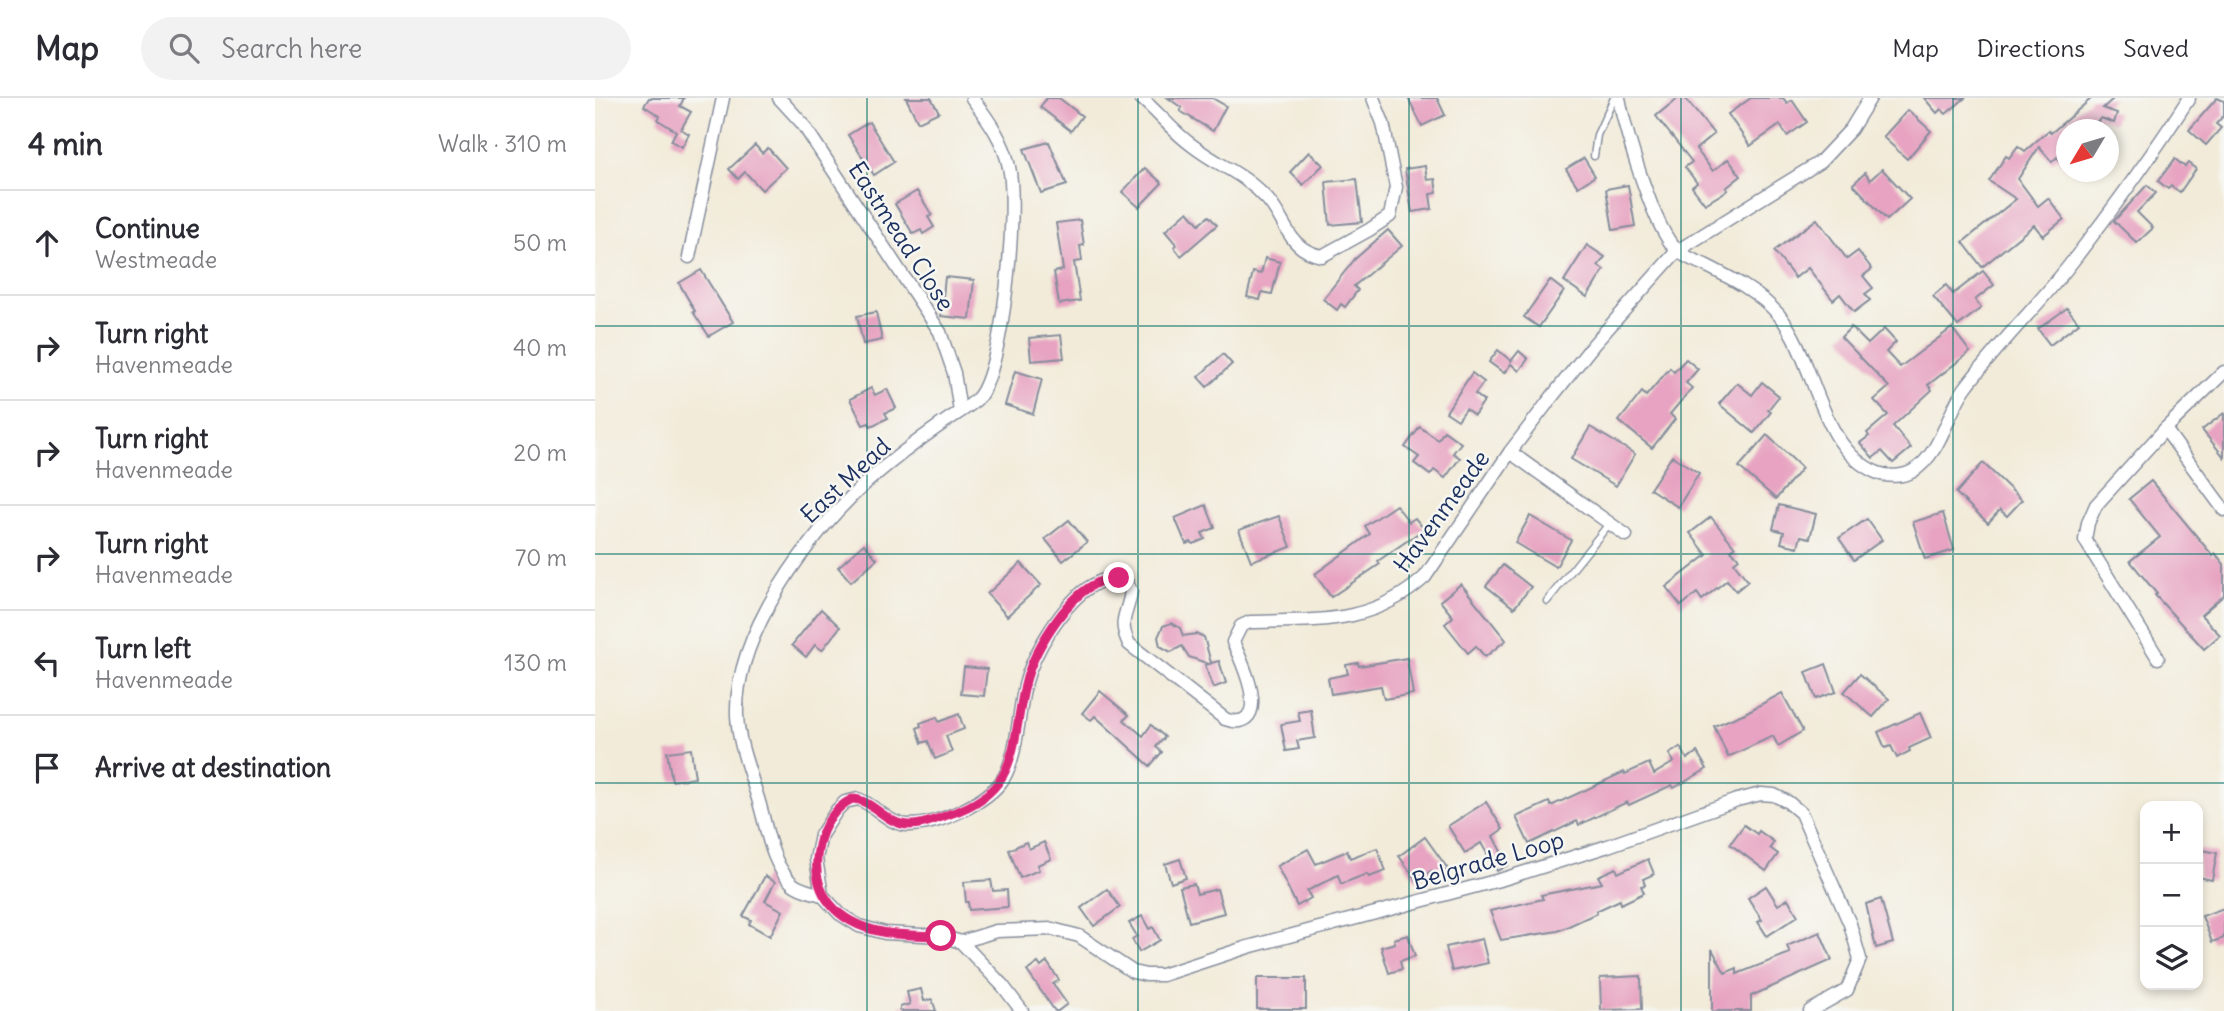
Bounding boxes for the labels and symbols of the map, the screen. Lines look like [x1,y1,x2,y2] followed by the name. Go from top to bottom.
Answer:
[2056,119,2119,182] north arrow
[842,156,962,316] street label: Eastmead Close
[794,431,896,529] street label: East Mead
[1387,444,1495,578] street label: Havenmeade
[1103,562,1134,593] route end
[1409,824,1567,896] street label: Belgrade Loop
[925,920,956,951] route start

